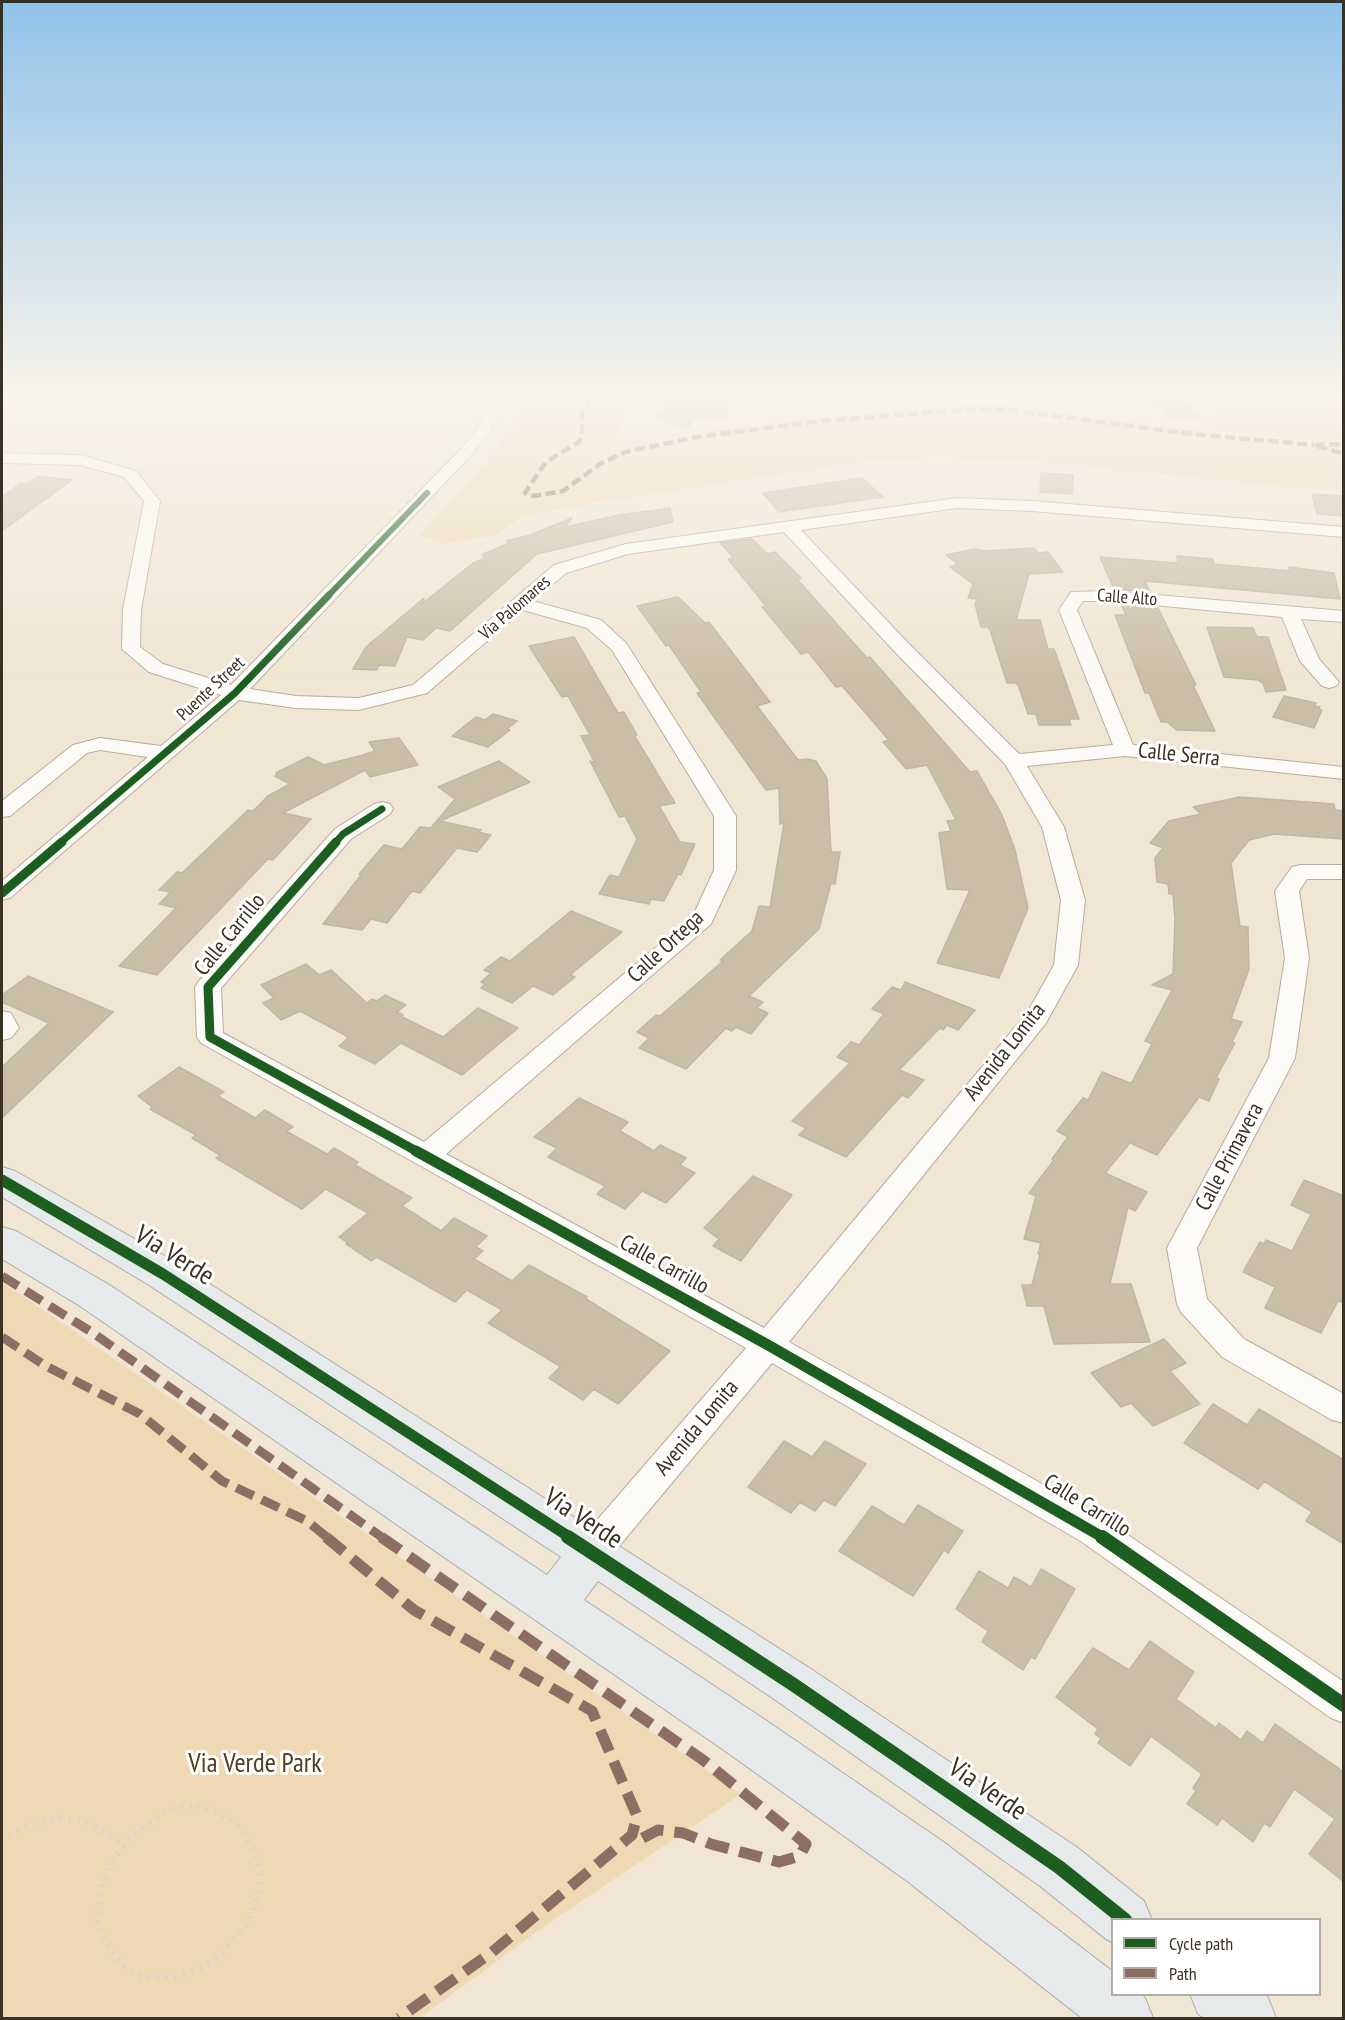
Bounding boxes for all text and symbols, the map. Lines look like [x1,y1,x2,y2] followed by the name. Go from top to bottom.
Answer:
[475,571,555,645] street label: Via Palomares
[1096,585,1158,611] street label: Calle Alto
[173,652,249,726] street label: Puente Street
[1137,738,1221,772] street label: Calle Serra
[189,889,271,981] street label: Calle Carrillo
[623,905,709,989] street label: Calle Ortega
[959,998,1051,1106] street label: Avenida Lomita
[1191,1099,1269,1215] street label: Calle Primavera
[128,1219,220,1293] street label: Via Verde
[615,1230,713,1300] street label: Calle Carrillo
[649,1375,745,1481] street label: Avenida Lomita
[1039,1469,1135,1543] street label: Calle Carrillo
[538,1482,628,1556] street label: Via Verde
[188,1748,322,1780] park label: Via Verde Park
[942,1752,1032,1828] street label: Via Verde
[1111,1918,1321,1996] legend
[1169,1932,1233,1955] text: Cycle path
[1169,1962,1197,1985] text: Path

